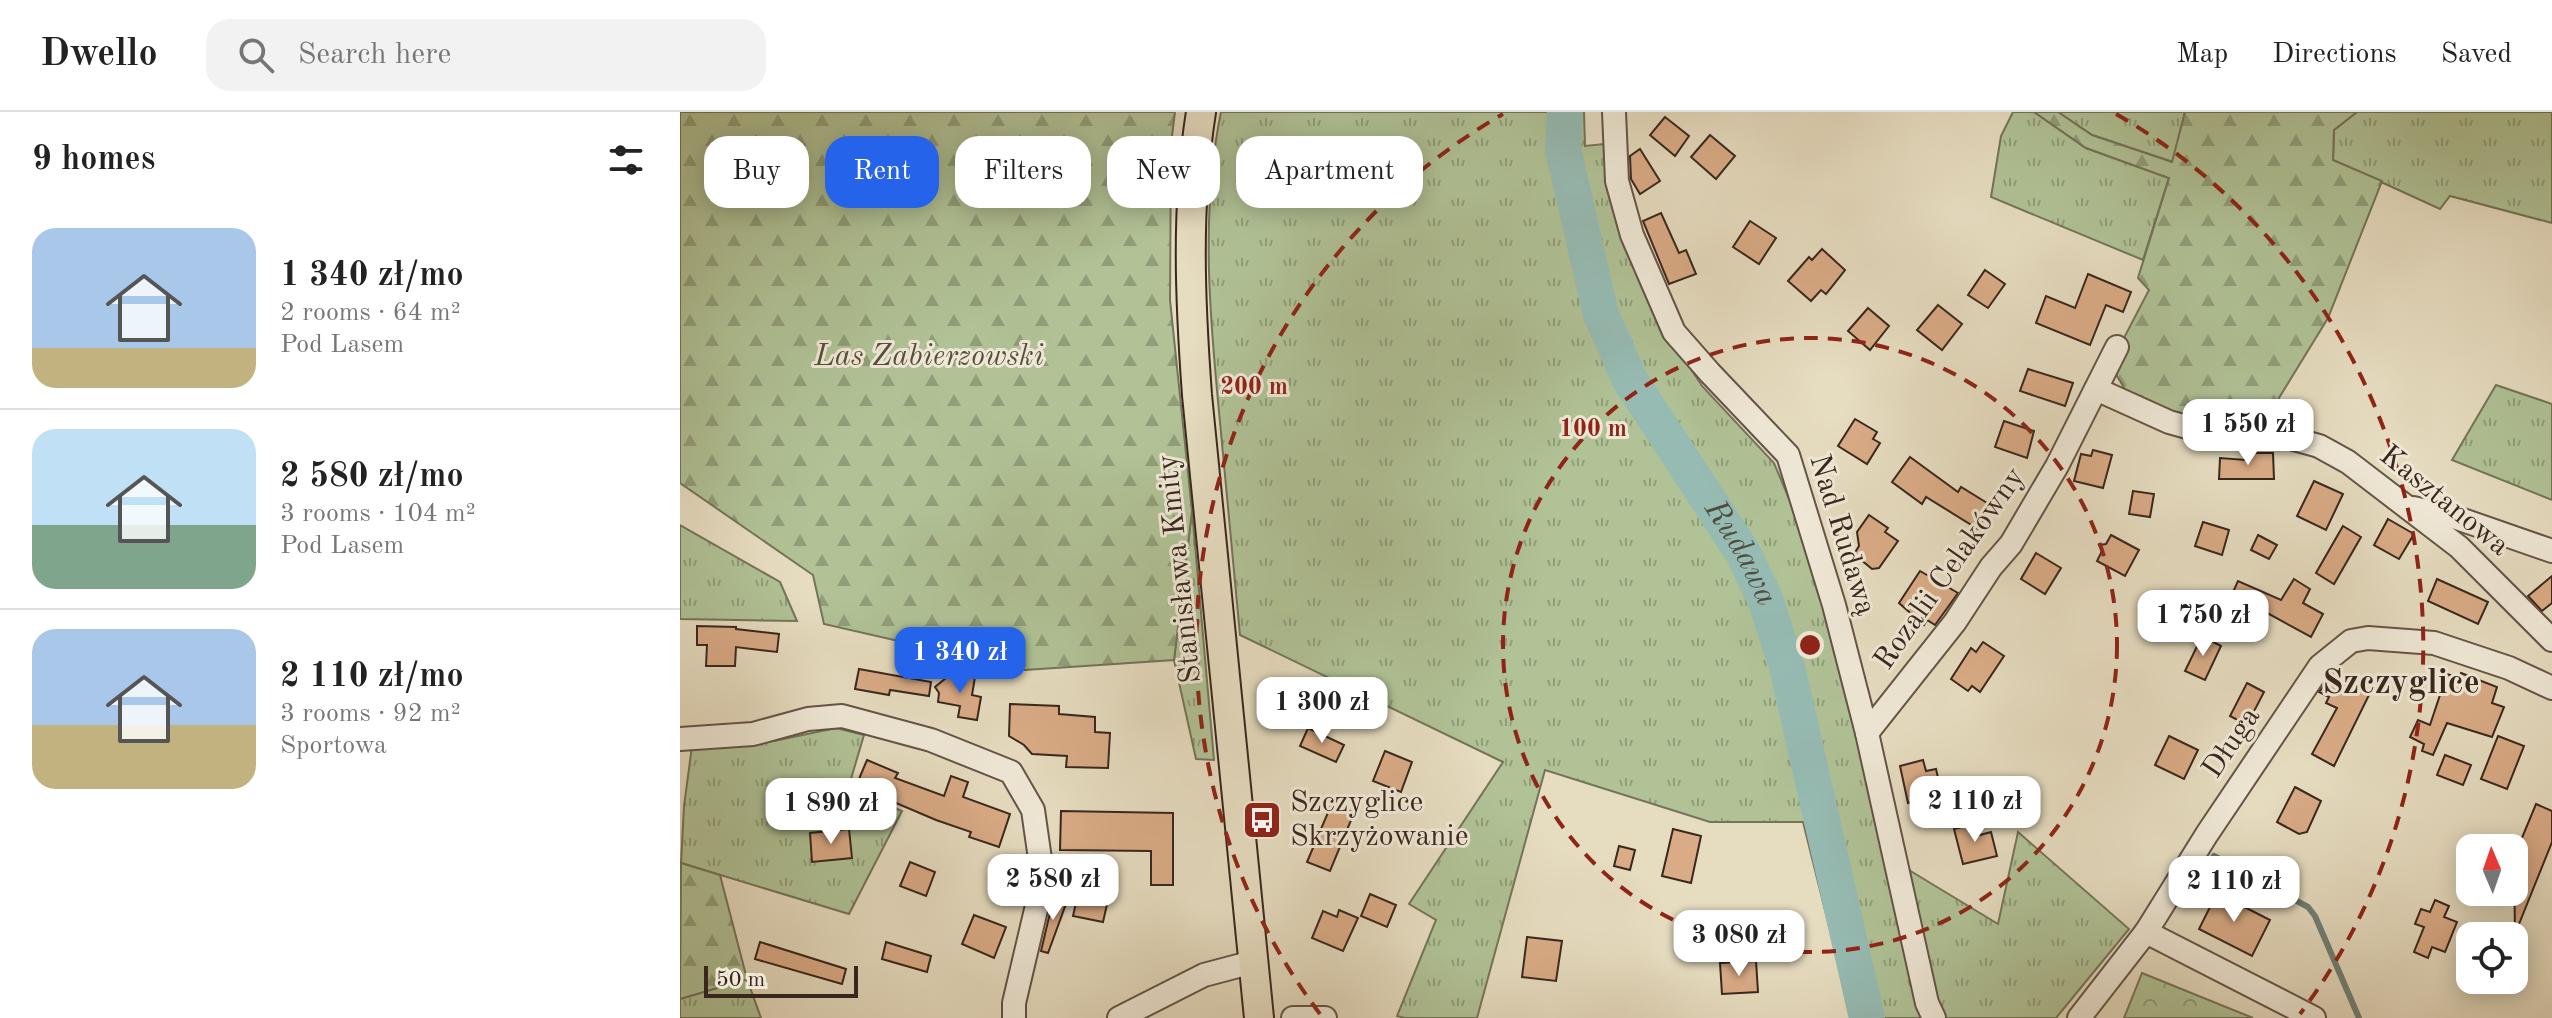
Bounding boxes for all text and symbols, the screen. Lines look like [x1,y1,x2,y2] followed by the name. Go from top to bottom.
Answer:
[206,19,766,91] search box
[234,33,278,77] icon: search
[40,36,158,74] text: Dwello
[298,40,451,70] text: Search here
[2176,41,2228,69] text: Map
[2272,41,2397,69] text: Directions
[2441,41,2512,69] text: Saved
[704,136,809,208] chip: Buy
[825,136,939,208] chip: Rent
[955,136,1091,208] chip: Filters
[1107,136,1220,208] chip: New
[1236,136,1423,208] chip: Apartment
[604,138,648,182] icon: filters
[32,143,155,177] text: 9 homes
[280,259,464,293] text: 1 340 zł/mo
[96,260,192,356] icon: home
[280,300,461,326] text: 2 rooms · 64 m²
[280,332,404,358] text: Pod Lasem
[813,342,1044,372] park label: Las Zabierzowski
[1220,376,1288,400] text: 200 m
[2165,399,2331,467] pin: 1 550 zł
[2201,412,2295,438] text: 1 550 zł
[1559,418,1627,442] text: 100 m
[2374,440,2514,562] street label: Kasztanowa
[1803,451,1881,619] street label: Nad Rudawą
[1153,453,1207,685] street label: Stanisława Kmity
[280,460,464,494] text: 2 580 zł/mo
[96,461,192,557] icon: home
[1869,462,2031,676] street label: Rozalii Celakówny
[1697,494,1782,611] water label: Rudawa
[280,501,476,527] text: 3 rooms · 104 m²
[280,533,404,559] text: Pod Lasem
[2120,590,2286,658] pin: 1 750 zł
[2156,603,2250,629] text: 1 750 zł
[877,627,1043,695] pin: 1 340 zł
[1796,631,1824,659] centre of rings
[913,640,1007,666] text: 1 340 zł
[280,660,464,694] text: 2 110 zł/mo
[96,661,192,757] icon: home
[2322,667,2480,701] district label: Szczyglice
[1239,677,1405,745] pin: 1 300 zł
[1275,690,1369,716] text: 1 300 zł
[280,701,461,727] text: 3 rooms · 92 m²
[2198,702,2267,784] street label: Długa
[280,733,387,759] text: Sportowa
[1892,776,2058,844] pin: 2 110 zł
[748,778,914,846] pin: 1 890 zł
[1290,788,1468,852] place label: Szczyglice Skrzyżowanie
[1928,789,2022,815] text: 2 110 zł
[784,791,878,817] text: 1 890 zł
[1241,799,1283,841] bus stop icon: Szczyglice Skrzyżowanie
[2456,834,2528,906] north arrow
[2456,834,2528,994] map controls
[970,854,1136,922] pin: 2 580 zł
[2151,856,2317,924] pin: 2 110 zł
[1006,867,1100,893] text: 2 580 zł
[2187,869,2281,895] text: 2 110 zł
[1656,910,1822,978] pin: 3 080 zł
[2456,922,2528,994] button: locate
[1692,923,1786,949] text: 3 080 zł
[704,962,858,998] scale bar
[716,969,765,991] text: 50 m

